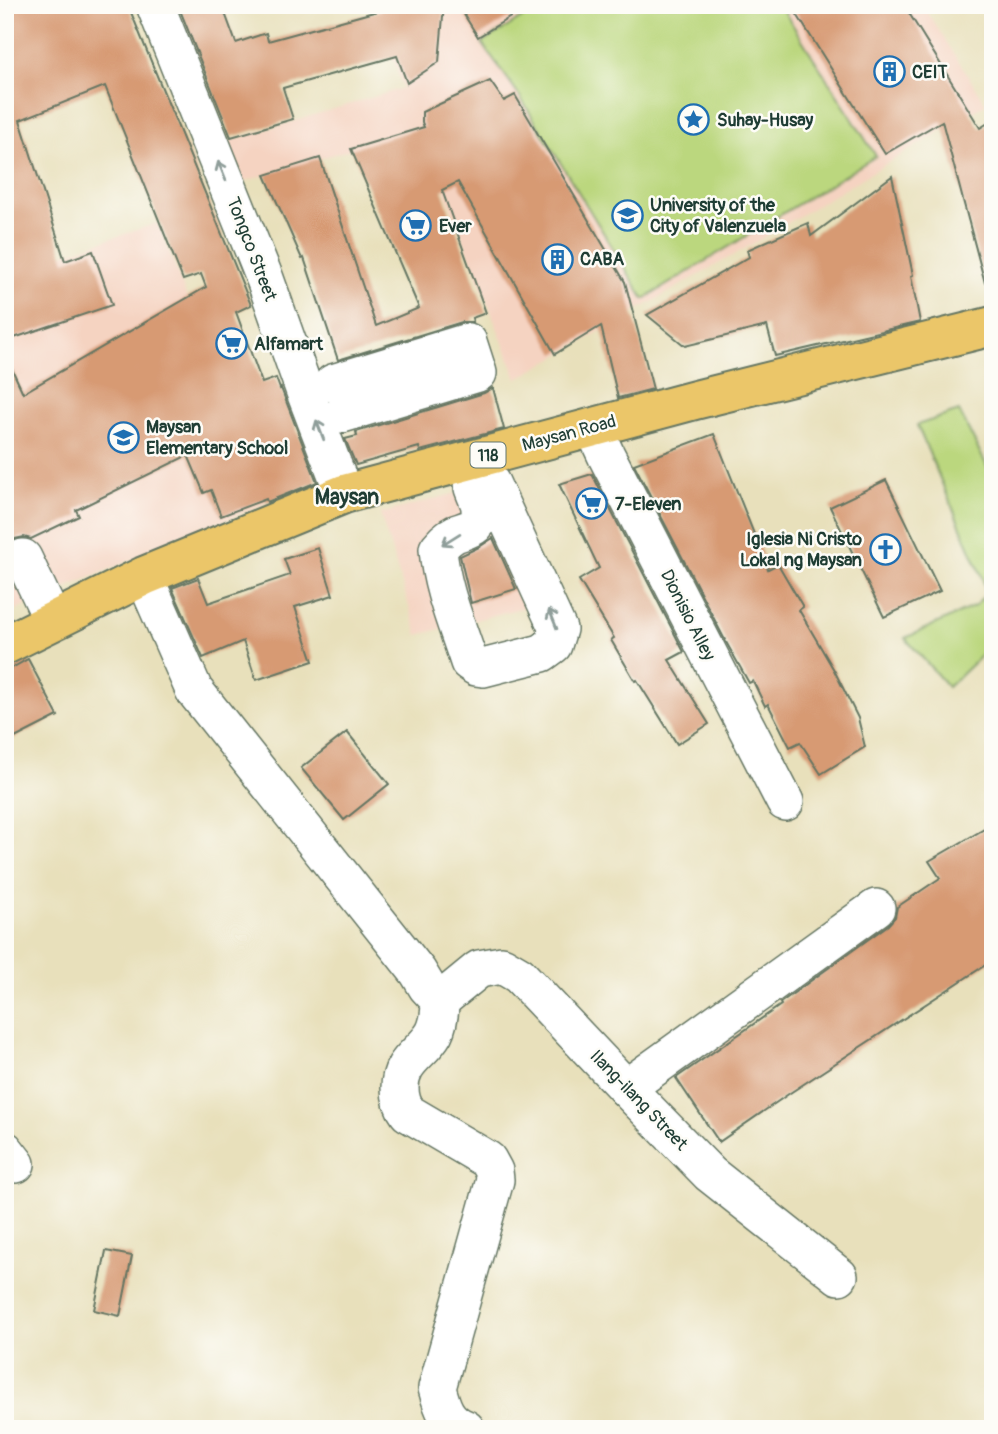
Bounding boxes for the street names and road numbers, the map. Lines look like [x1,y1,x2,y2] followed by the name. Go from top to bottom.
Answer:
[221,194,282,305] street label: Tongco Street
[520,410,619,457] street label: Maysan Road
[470,442,505,468] road number: 118
[655,566,720,665] street label: Dionisio Alley
[585,1045,693,1156] street label: Ilang-ilang Street

